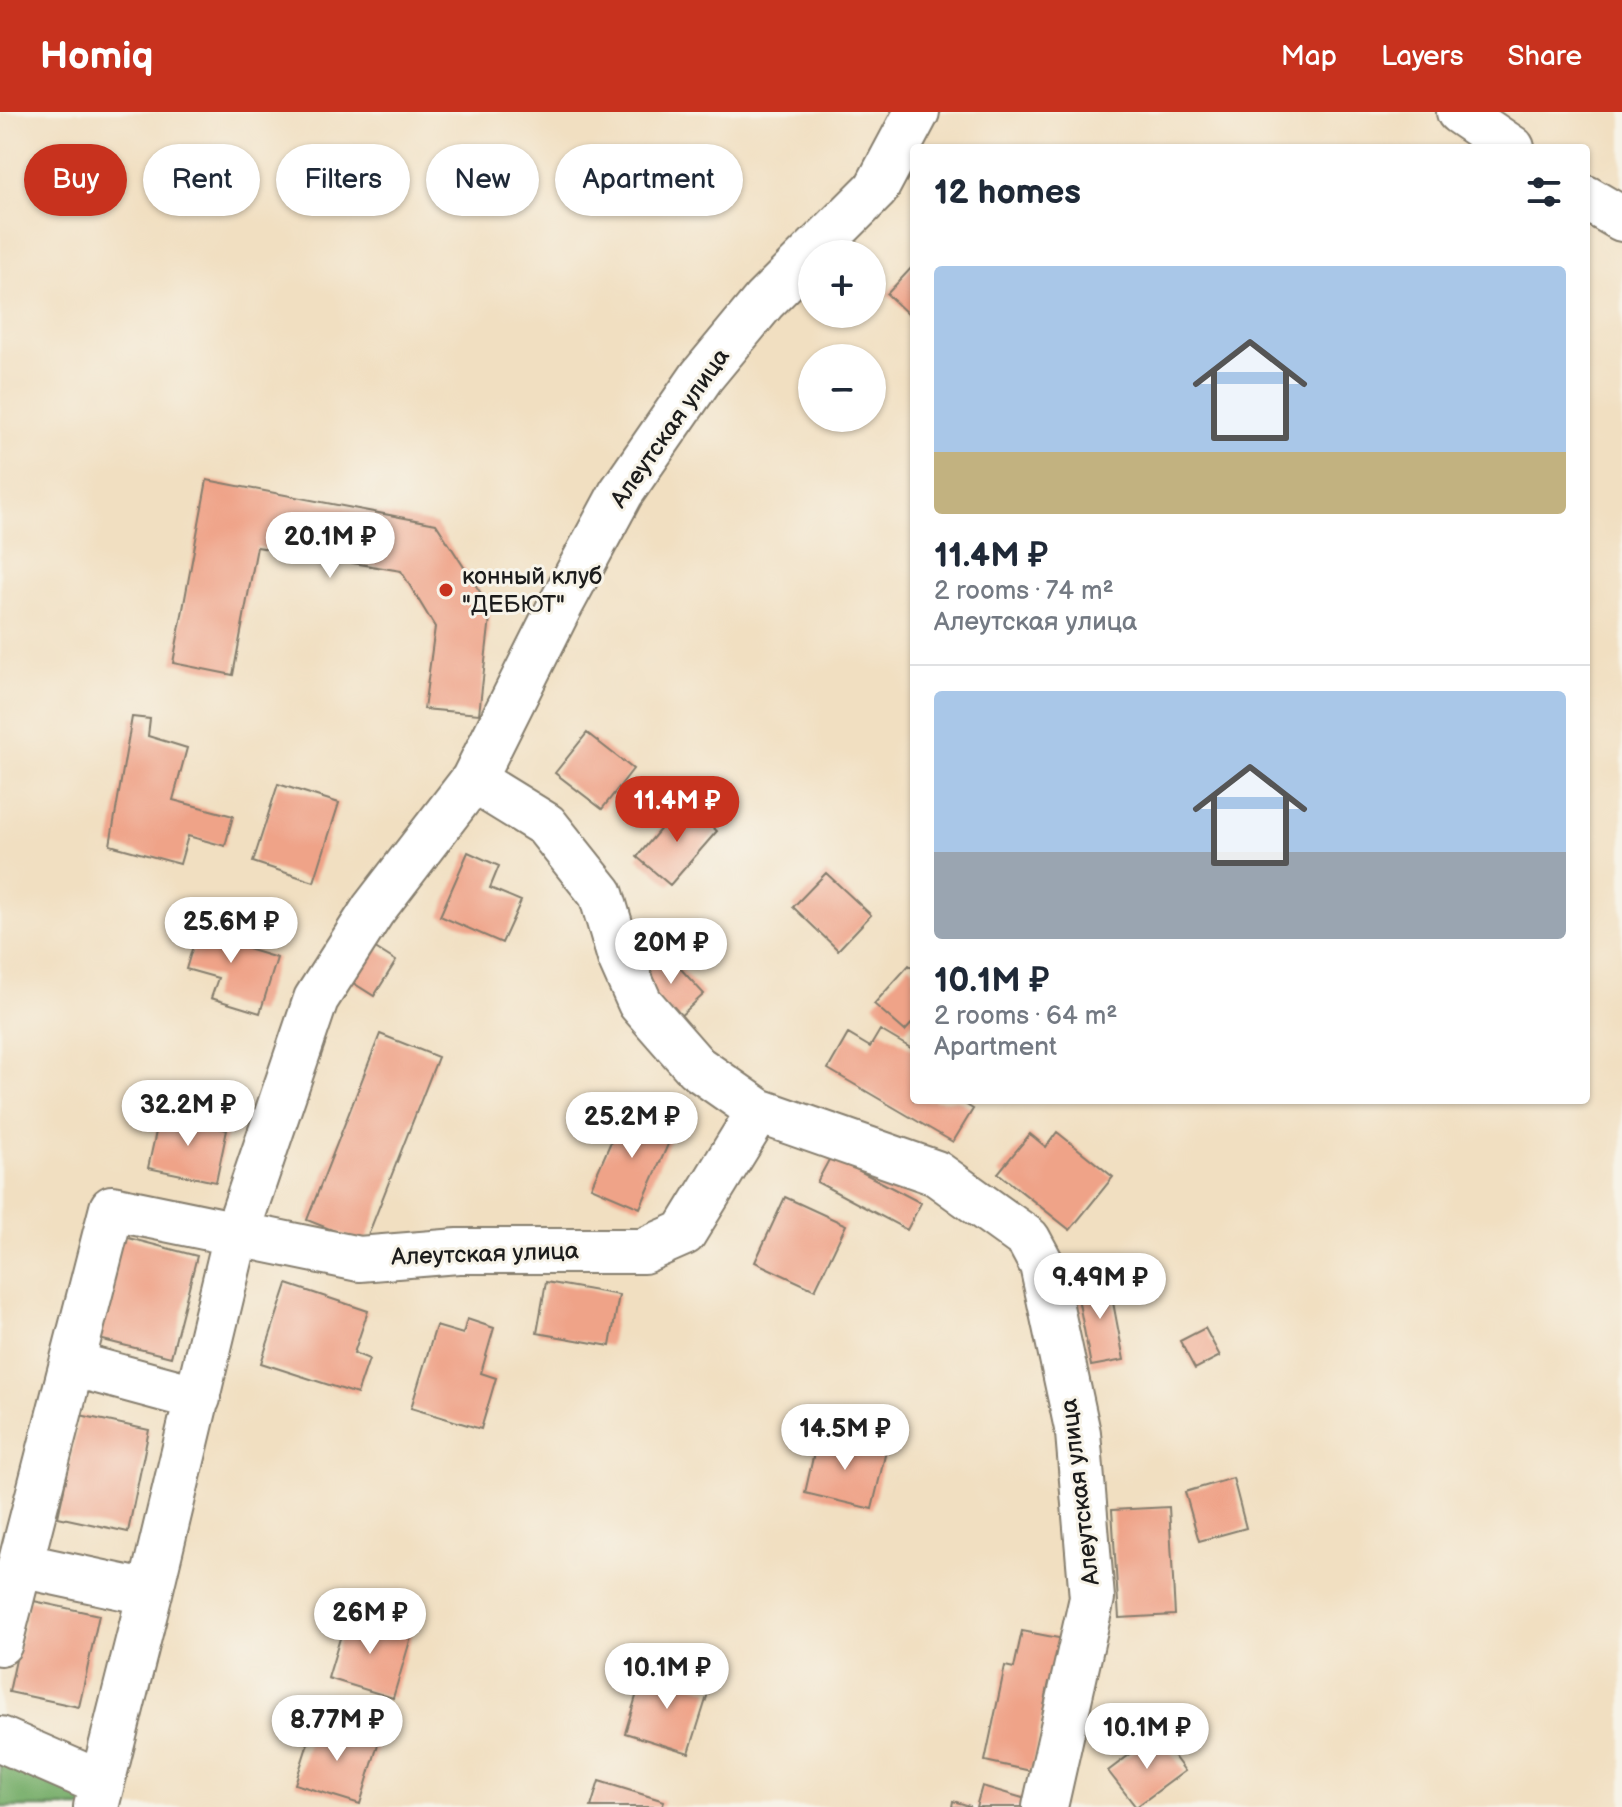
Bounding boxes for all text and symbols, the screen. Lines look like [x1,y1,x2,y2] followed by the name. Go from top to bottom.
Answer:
[40,34,153,79] text: Homiq
[1281,40,1337,73] text: Map
[1381,40,1464,73] text: Layers
[1508,40,1582,73] text: Share
[24,144,127,216] chip: Buy
[143,144,260,216] chip: Rent
[276,144,410,216] chip: Filters
[426,144,539,216] chip: New
[555,144,743,216] chip: Apartment
[1522,170,1566,214] icon: filters
[934,172,1081,213] text: 12 homes
[798,240,886,432] map controls
[798,240,886,328] button: +
[1178,318,1322,462] icon: home
[604,343,736,514] street label: Алеутская улица
[798,344,886,432] button: −
[256,512,404,580] pin: 20.1M ₽
[284,522,376,553] text: 20.1M ₽
[934,535,1048,576] text: 11.4M ₽
[462,562,602,619] place label: конный клуб "ДЕБЮТ"
[934,576,1114,607] text: 2 rooms · 74 m²
[437,581,455,599] marker: конный клуб "ДЕБЮТ"
[934,607,1137,638] text: Алеутская улица
[1178,743,1322,887] icon: home
[603,776,751,844] pin: 11.4M ₽
[633,786,721,817] text: 11.4M ₽
[157,897,305,965] pin: 25.6M ₽
[183,907,279,938] text: 25.6M ₽
[615,918,727,986] pin: 20M ₽
[633,928,709,959] text: 20M ₽
[934,960,1050,1001] text: 10.1M ₽
[934,1001,1118,1032] text: 2 rooms · 64 m²
[934,1032,1057,1063] text: Apartment
[114,1080,262,1148] pin: 32.2M ₽
[140,1090,236,1121] text: 32.2M ₽
[558,1092,706,1160] pin: 25.2M ₽
[584,1102,680,1133] text: 25.2M ₽
[390,1236,579,1272] street label: Алеутская улица
[1026,1253,1174,1321] pin: 9.49M ₽
[1052,1263,1148,1294] text: 9.49M ₽
[1054,1397,1106,1588] street label: Алеутская улица
[771,1404,919,1472] pin: 14.5M ₽
[799,1414,891,1445] text: 14.5M ₽
[314,1588,426,1656] pin: 26M ₽
[332,1598,408,1629] text: 26M ₽
[593,1643,741,1711] pin: 10.1M ₽
[623,1653,711,1684] text: 10.1M ₽
[263,1695,411,1763] pin: 8.77M ₽
[1073,1703,1221,1771] pin: 10.1M ₽
[290,1705,384,1736] text: 8.77M ₽
[1103,1713,1191,1744] text: 10.1M ₽

